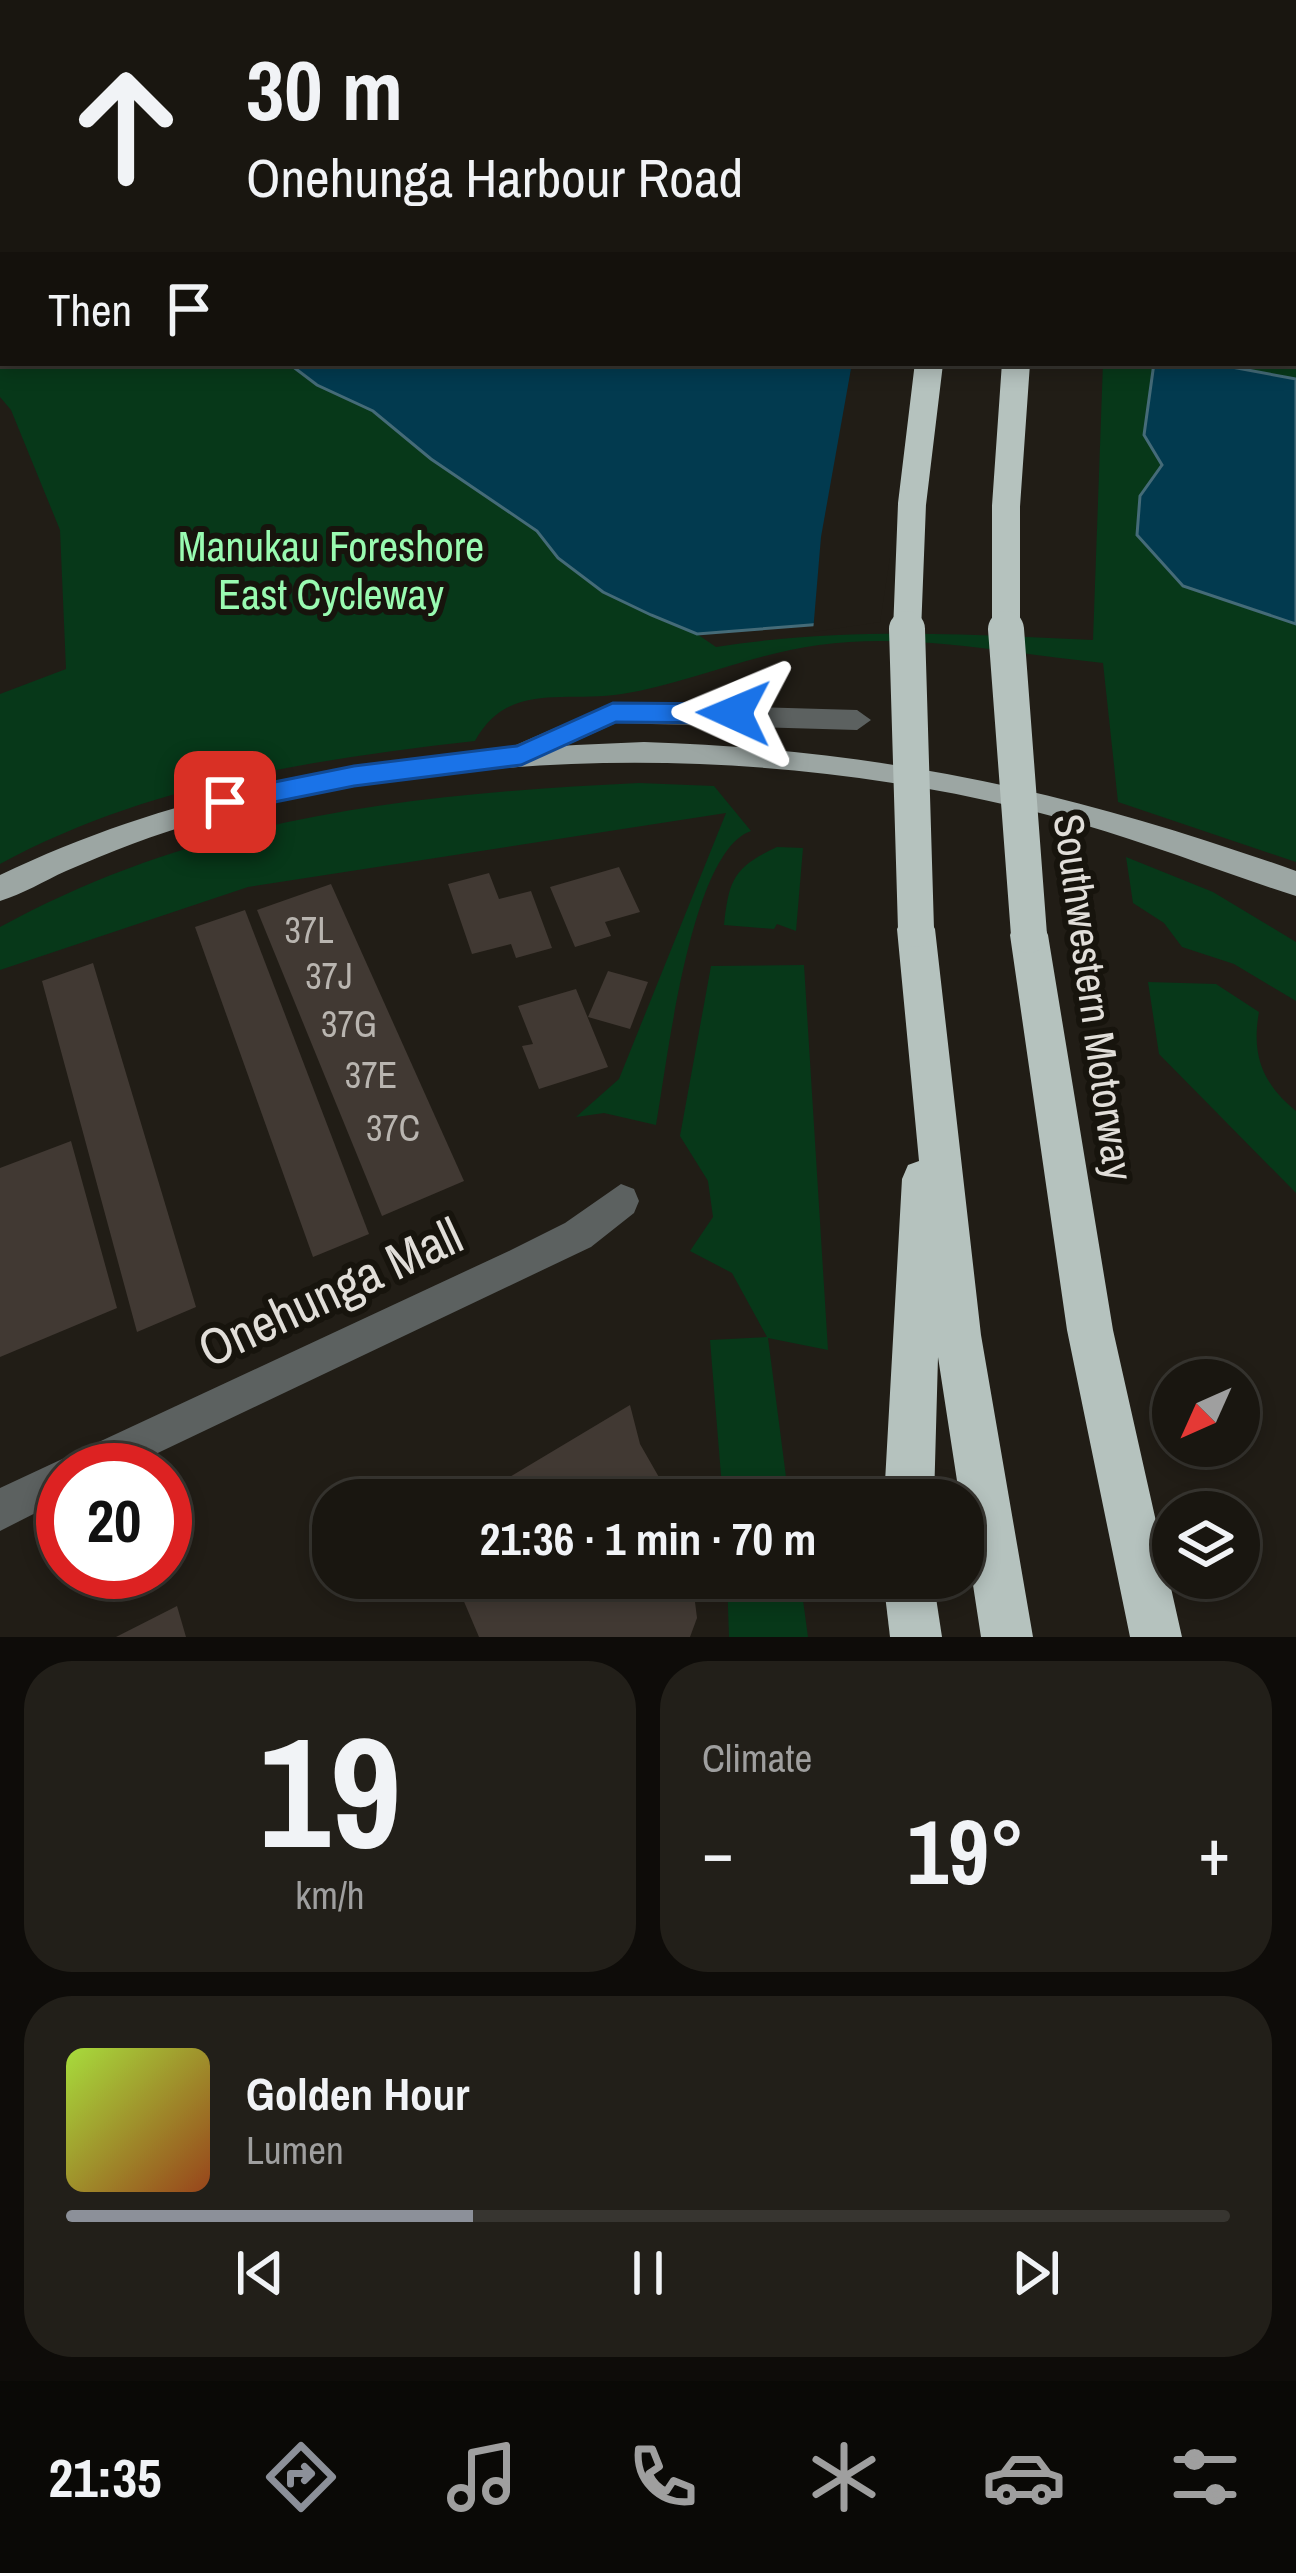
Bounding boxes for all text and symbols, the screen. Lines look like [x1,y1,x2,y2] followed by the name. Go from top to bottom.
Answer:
[246,33,403,146] text: 30 m
[48,48,204,204] icon: ahead
[246,141,743,214] text: Onehunga Harbour Road
[156,276,222,342] icon: arrive
[48,279,132,340] text: Then
[178,518,484,622] park label: Manukau Foreshore East Cycleway
[671,650,797,776] position arrow
[174,751,276,853] pin
[192,769,258,835] icon: arrive
[1041,810,1147,1184] street label: Southwestern Motorway
[284,906,334,954] house number: 37L
[305,952,353,1000] house number: 37J
[321,1000,377,1048] house number: 37G
[345,1051,397,1099] house number: 37E
[366,1104,420,1152] house number: 37C
[187,1200,473,1383] street label: Onehunga Mall
[1152,1359,1260,1467] north arrow
[1152,1359,1260,1599] map controls
[36,1443,192,1599] speed limit sign: 20
[1152,1491,1260,1599] button: layers
[480,1508,816,1569] text: 21:36 · 1 min · 70 m
[259,1686,401,1896] text: 19
[702,1732,812,1784] text: Climate
[907,1791,1025,1912] text: 19°
[702,1807,734,1896] text: −
[1198,1807,1230,1896] text: +
[295,1869,365,1921] text: km/h
[246,2063,469,2124] text: Golden Hour
[246,2124,344,2176] text: Lumen
[227,2240,293,2306] icon: previous
[615,2240,681,2306] icon: pause
[1003,2240,1069,2306] icon: next
[259,2435,343,2519] icon: directions
[440,2435,524,2519] icon: music
[621,2435,705,2519] icon: phone
[802,2435,886,2519] icon: climate
[982,2435,1066,2519] icon: car
[1163,2435,1247,2519] icon: filters
[48,2441,162,2514] text: 21:35

